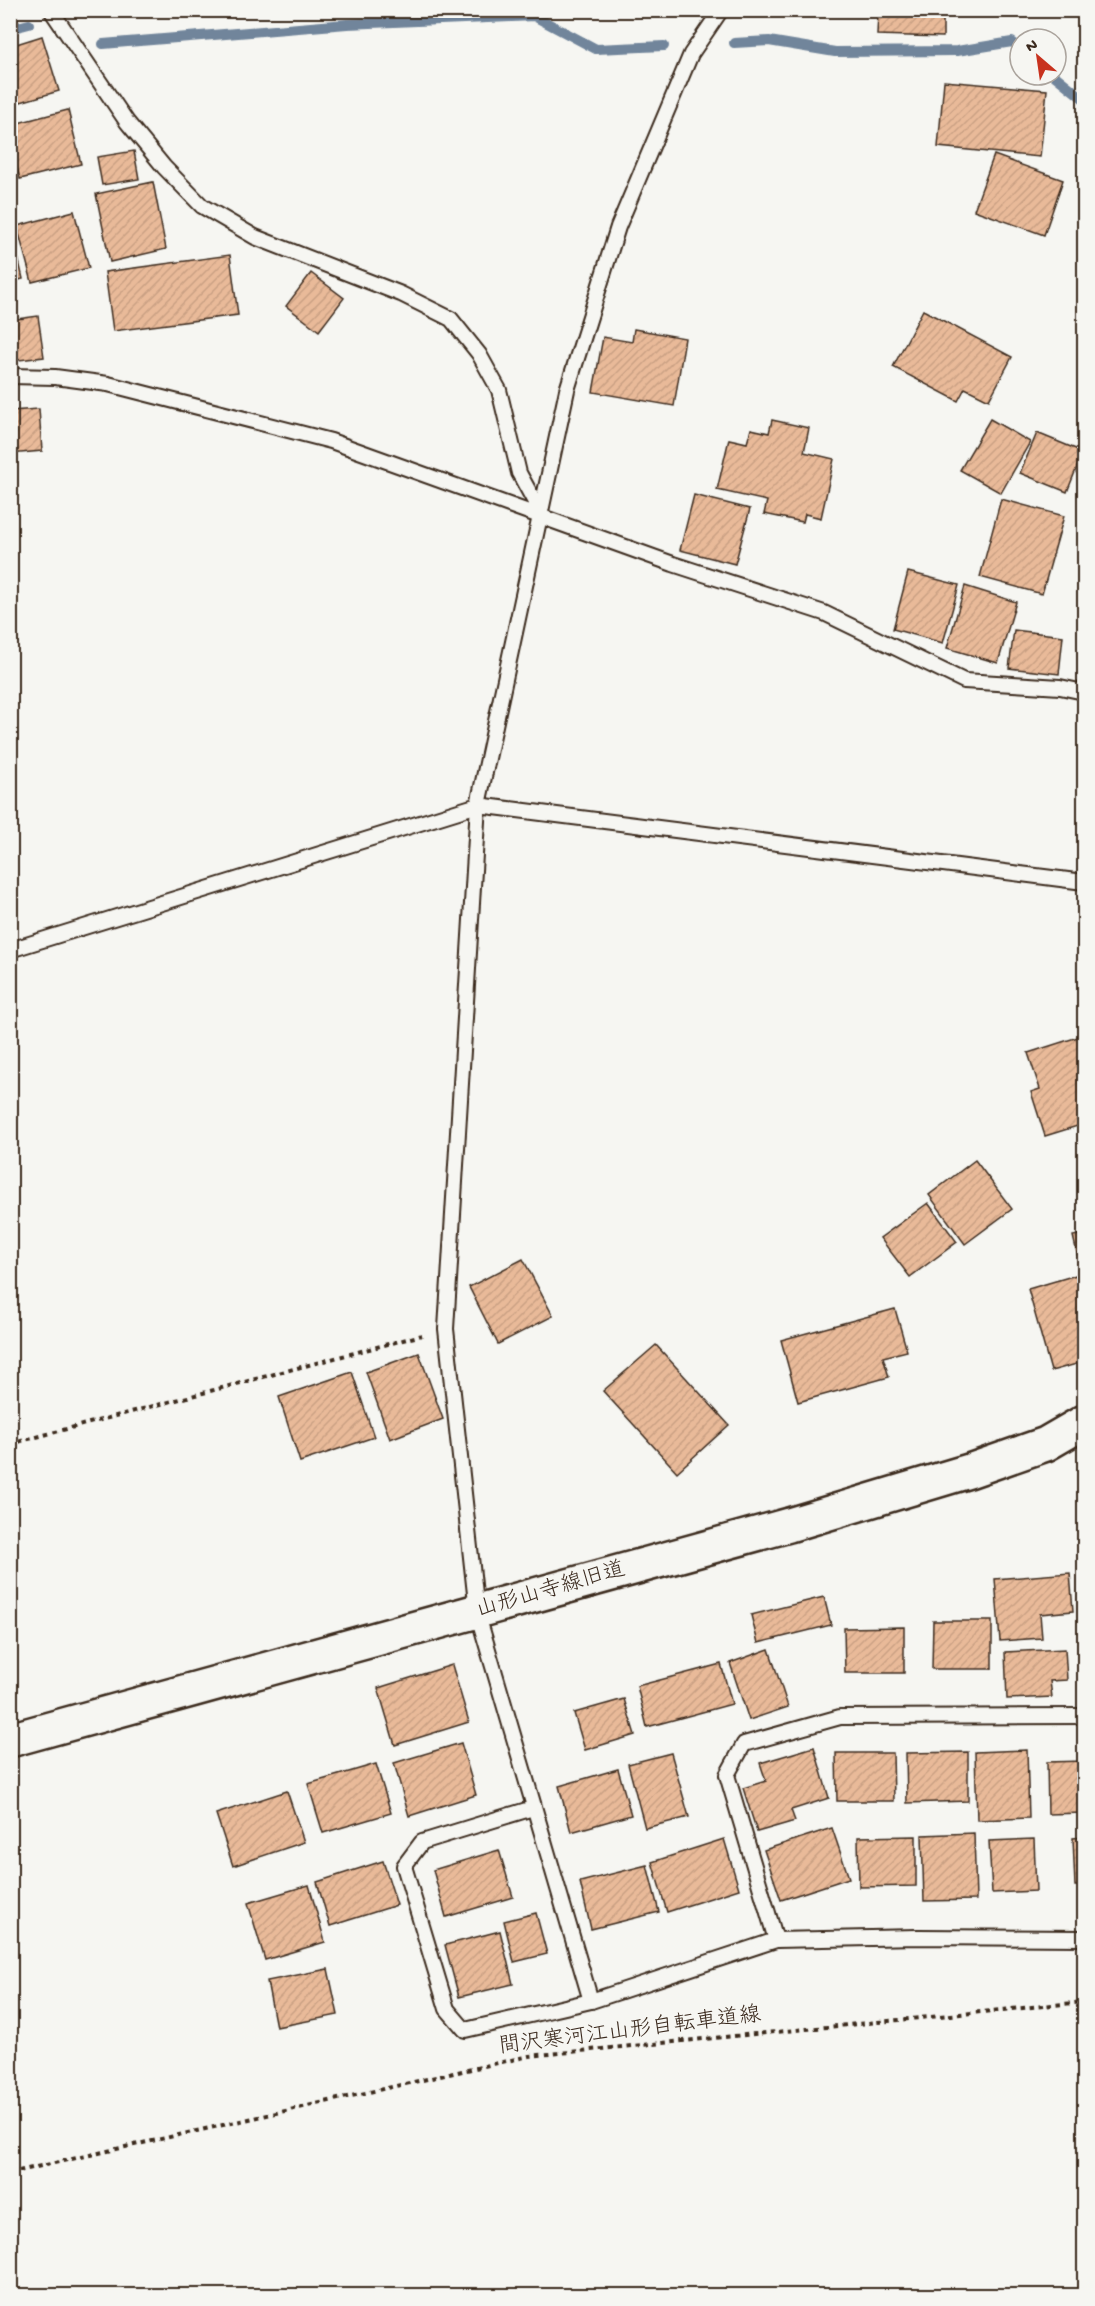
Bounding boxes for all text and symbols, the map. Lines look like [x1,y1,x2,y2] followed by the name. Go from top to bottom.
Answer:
[1008,27,1068,87] north arrow
[1023,36,1042,58] text: N
[473,1556,629,1625] street label: 山形山寺線旧道
[497,2001,763,2061] street label: 間沢寒河江山形自転車道線

